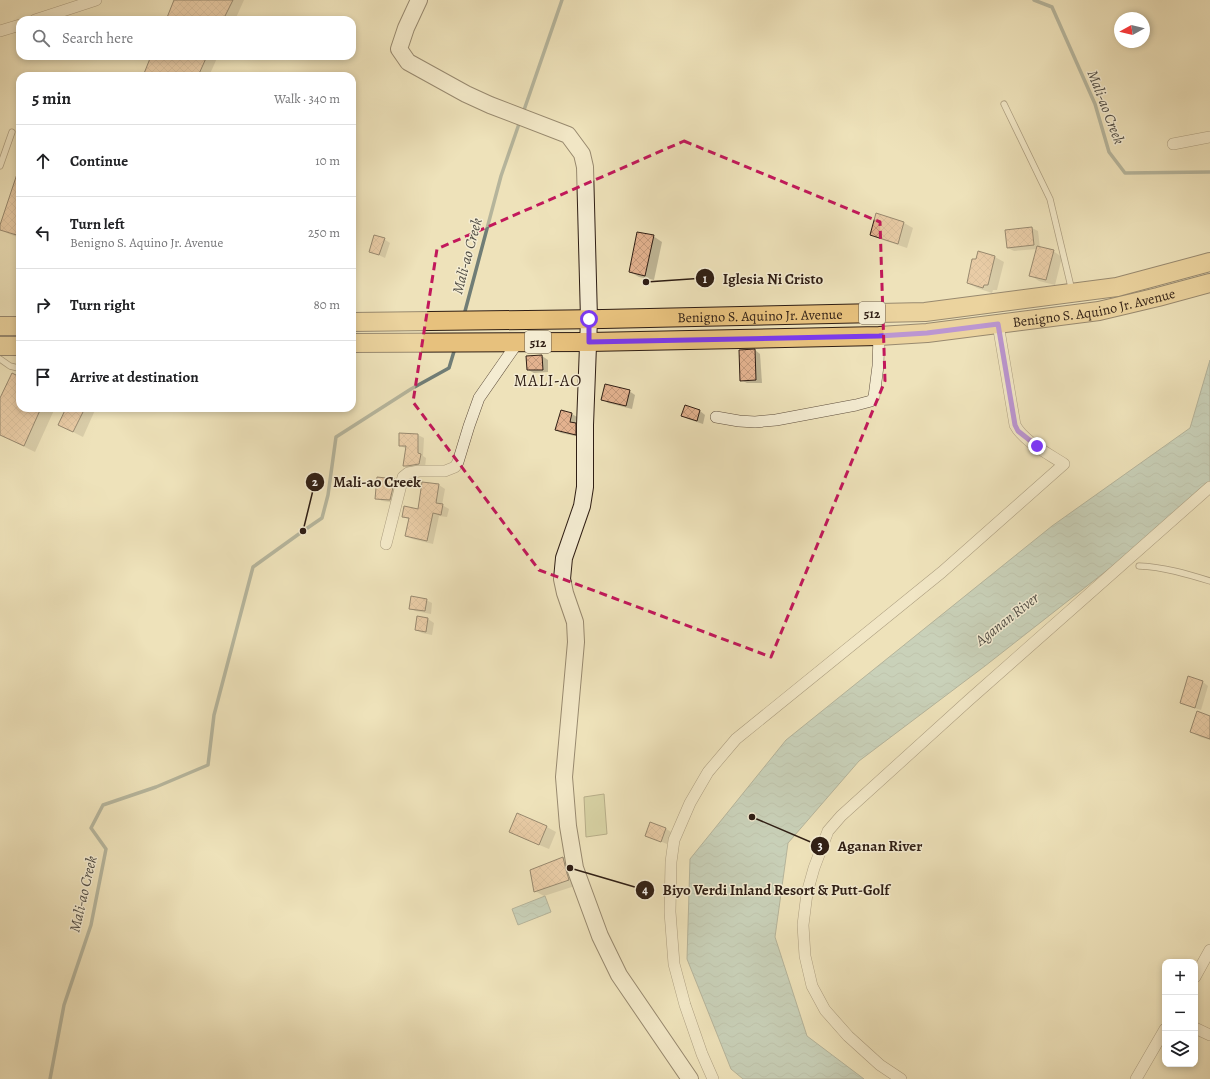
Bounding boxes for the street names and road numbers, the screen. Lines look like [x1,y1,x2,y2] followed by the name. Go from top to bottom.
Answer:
[1011,283,1177,331] street label: Benigno S. Aquino Jr. Avenue
[859,302,885,324] road number: 512
[677,304,843,327] street label: Benigno S. Aquino Jr. Avenue
[525,331,551,353] road number: 512

